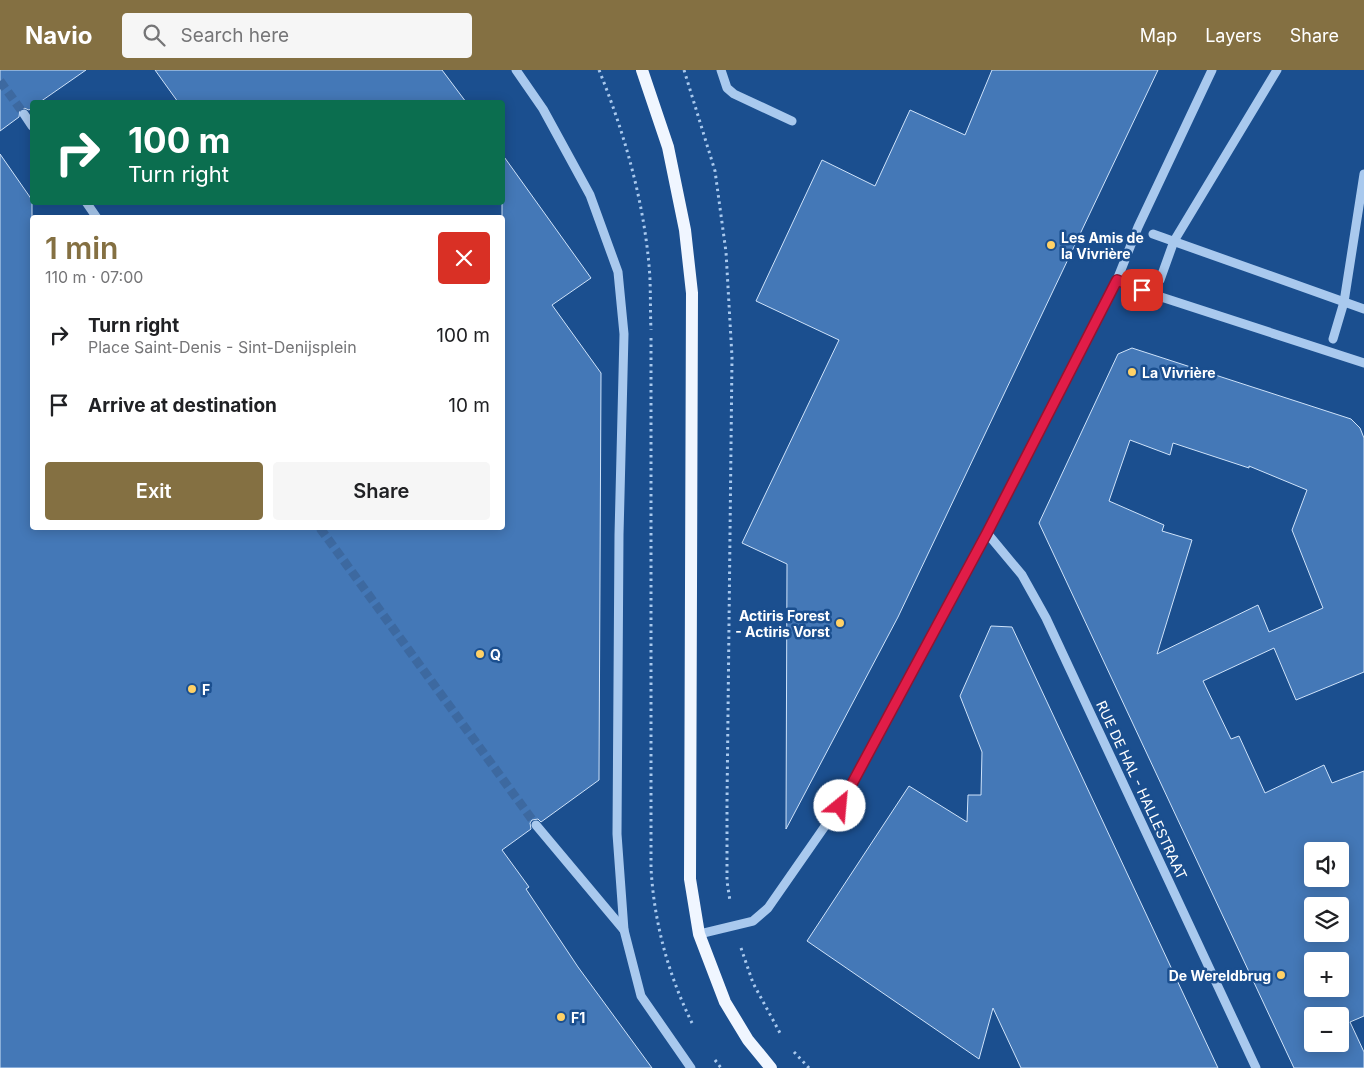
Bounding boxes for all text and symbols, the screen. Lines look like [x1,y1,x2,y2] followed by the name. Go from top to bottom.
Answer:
[122,13,472,58] search box
[25,21,92,50] text: Navio
[140,21,168,49] icon: search
[180,24,289,47] text: Search here
[1140,25,1177,46] text: Map
[1205,25,1262,46] text: Layers
[1290,25,1339,46] text: Share
[128,119,231,161] text: 100 m
[45,120,110,185] icon: right
[128,161,229,187] text: Turn right
[1061,229,1144,262] place label: Les Amis de la Vivrière
[45,230,118,266] text: 1 min
[438,232,490,284] button: close
[1045,239,1057,251] marker: Les Amis de la Vivrière
[45,267,143,287] text: 110 m · 07:00
[1121,269,1163,311] pin
[1128,276,1156,304] icon: arrive
[88,314,179,337] text: Turn right
[45,321,73,349] icon: right
[436,324,490,347] text: 100 m
[88,337,357,357] text: Place Saint-Denis - Sint-Denijsplein
[1142,364,1216,381] place label: La Vivrière
[1126,366,1138,378] marker: La Vivrière
[45,391,73,419] icon: arrive
[88,394,277,417] text: Arrive at destination
[448,394,490,417] text: 10 m
[45,462,263,520] button: Exit
[273,462,490,520] button: Share
[735,607,830,640] place label: Actiris Forest - Actiris Vorst
[834,617,846,629] marker: Actiris Forest - Actiris Vorst
[490,646,501,663] place label: Q
[474,648,486,660] marker: Q
[202,681,210,698] place label: F
[186,683,198,695] marker: F
[1093,698,1191,882] street label: RUE DE HAL - HALLESTRAAT
[813,779,865,831] position arrow
[1304,842,1349,1052] map controls
[1304,842,1349,887] button: sound
[1304,897,1349,942] button: layers
[1304,952,1349,997] button: +
[1169,967,1271,984] place label: De Wereldbrug
[1275,969,1287,981] marker: De Wereldbrug
[1304,1007,1349,1052] button: −
[571,1009,585,1026] place label: F1
[555,1011,567,1023] marker: F1

